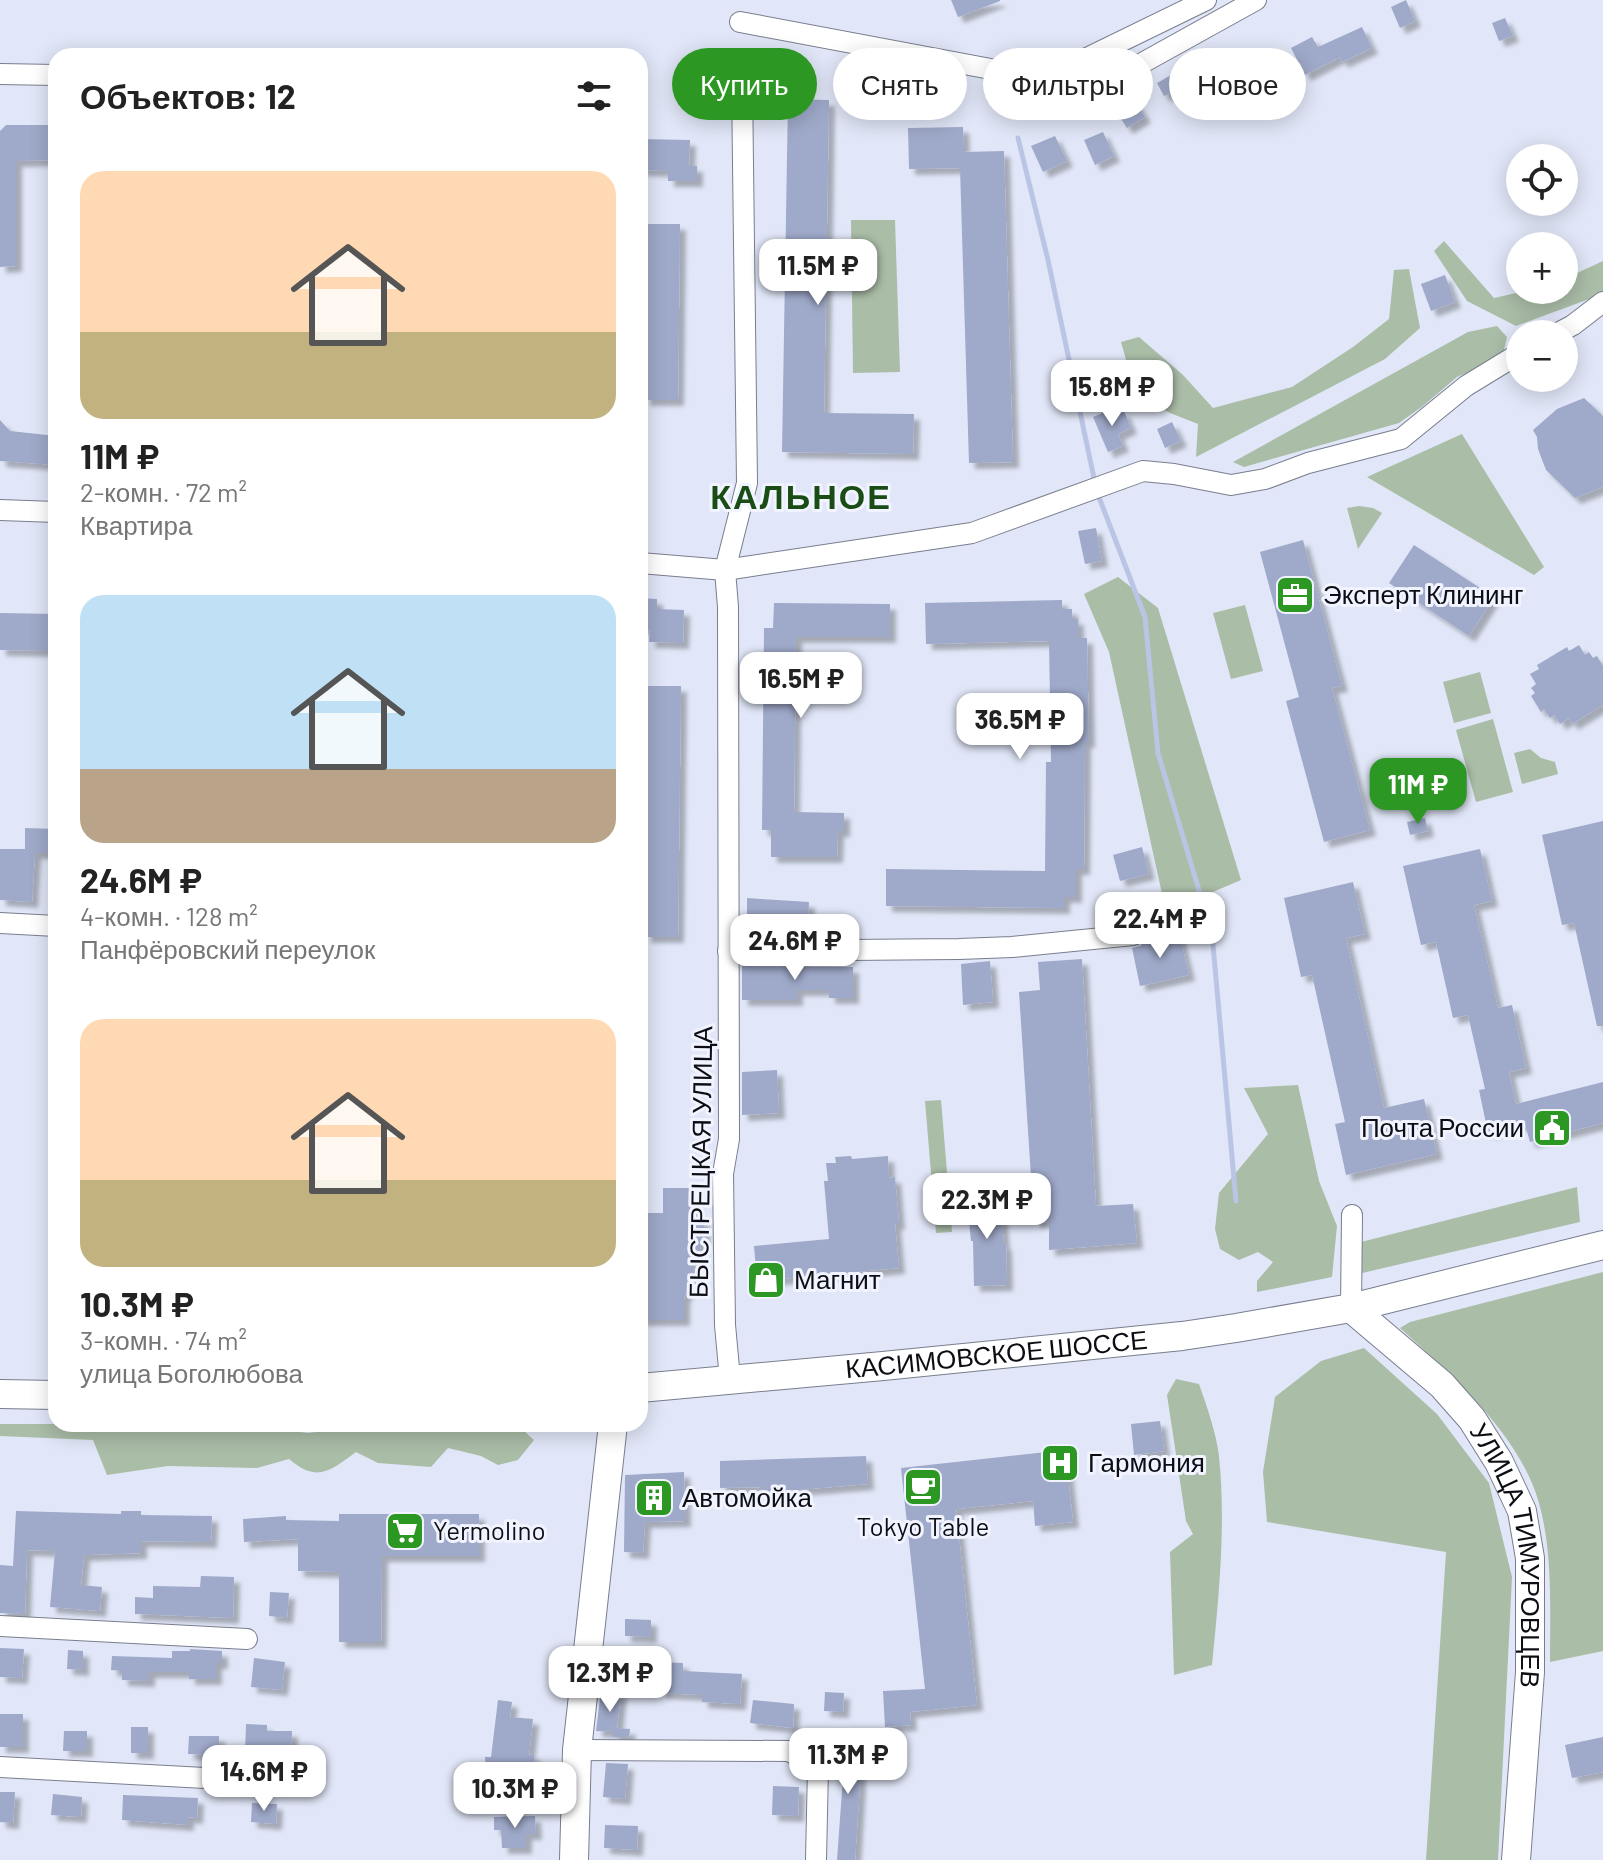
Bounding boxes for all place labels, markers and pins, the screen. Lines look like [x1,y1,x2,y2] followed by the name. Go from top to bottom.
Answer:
[744,239,892,307] pin: 11.5M ₽
[1038,360,1186,428] pin: 15.8M ₽
[1274,574,1316,616] office icon: Эксперт Клининг
[1323,578,1523,609] place label: Эксперт Клининг
[727,652,875,720] pin: 16.5M ₽
[946,693,1094,761] pin: 36.5M ₽
[1362,758,1474,826] pin: 11M ₽
[1086,892,1234,960] pin: 22.4M ₽
[721,914,869,982] pin: 24.6M ₽
[1531,1107,1573,1149] public building icon: Почта России
[1361,1111,1524,1142] place label: Почта России
[913,1173,1061,1241] pin: 22.3M ₽
[745,1259,787,1301] shop icon: Магнит
[794,1263,881,1294] place label: Магнит
[1039,1442,1081,1484] hospital icon: Гармония
[1088,1446,1205,1477] place label: Гармония
[902,1466,944,1508] cafe icon: Tokyo Table
[633,1477,675,1519] building icon: Автомойка
[682,1481,812,1512] place label: Автомойка
[384,1510,426,1552] supermarket icon: Yermolino
[857,1510,989,1541] place label: Tokyo Table
[433,1514,546,1545] place label: Yermolino
[536,1646,684,1714] pin: 12.3M ₽
[774,1728,922,1796] pin: 11.3M ₽
[190,1745,338,1813] pin: 14.6M ₽
[441,1762,589,1830] pin: 10.3M ₽

